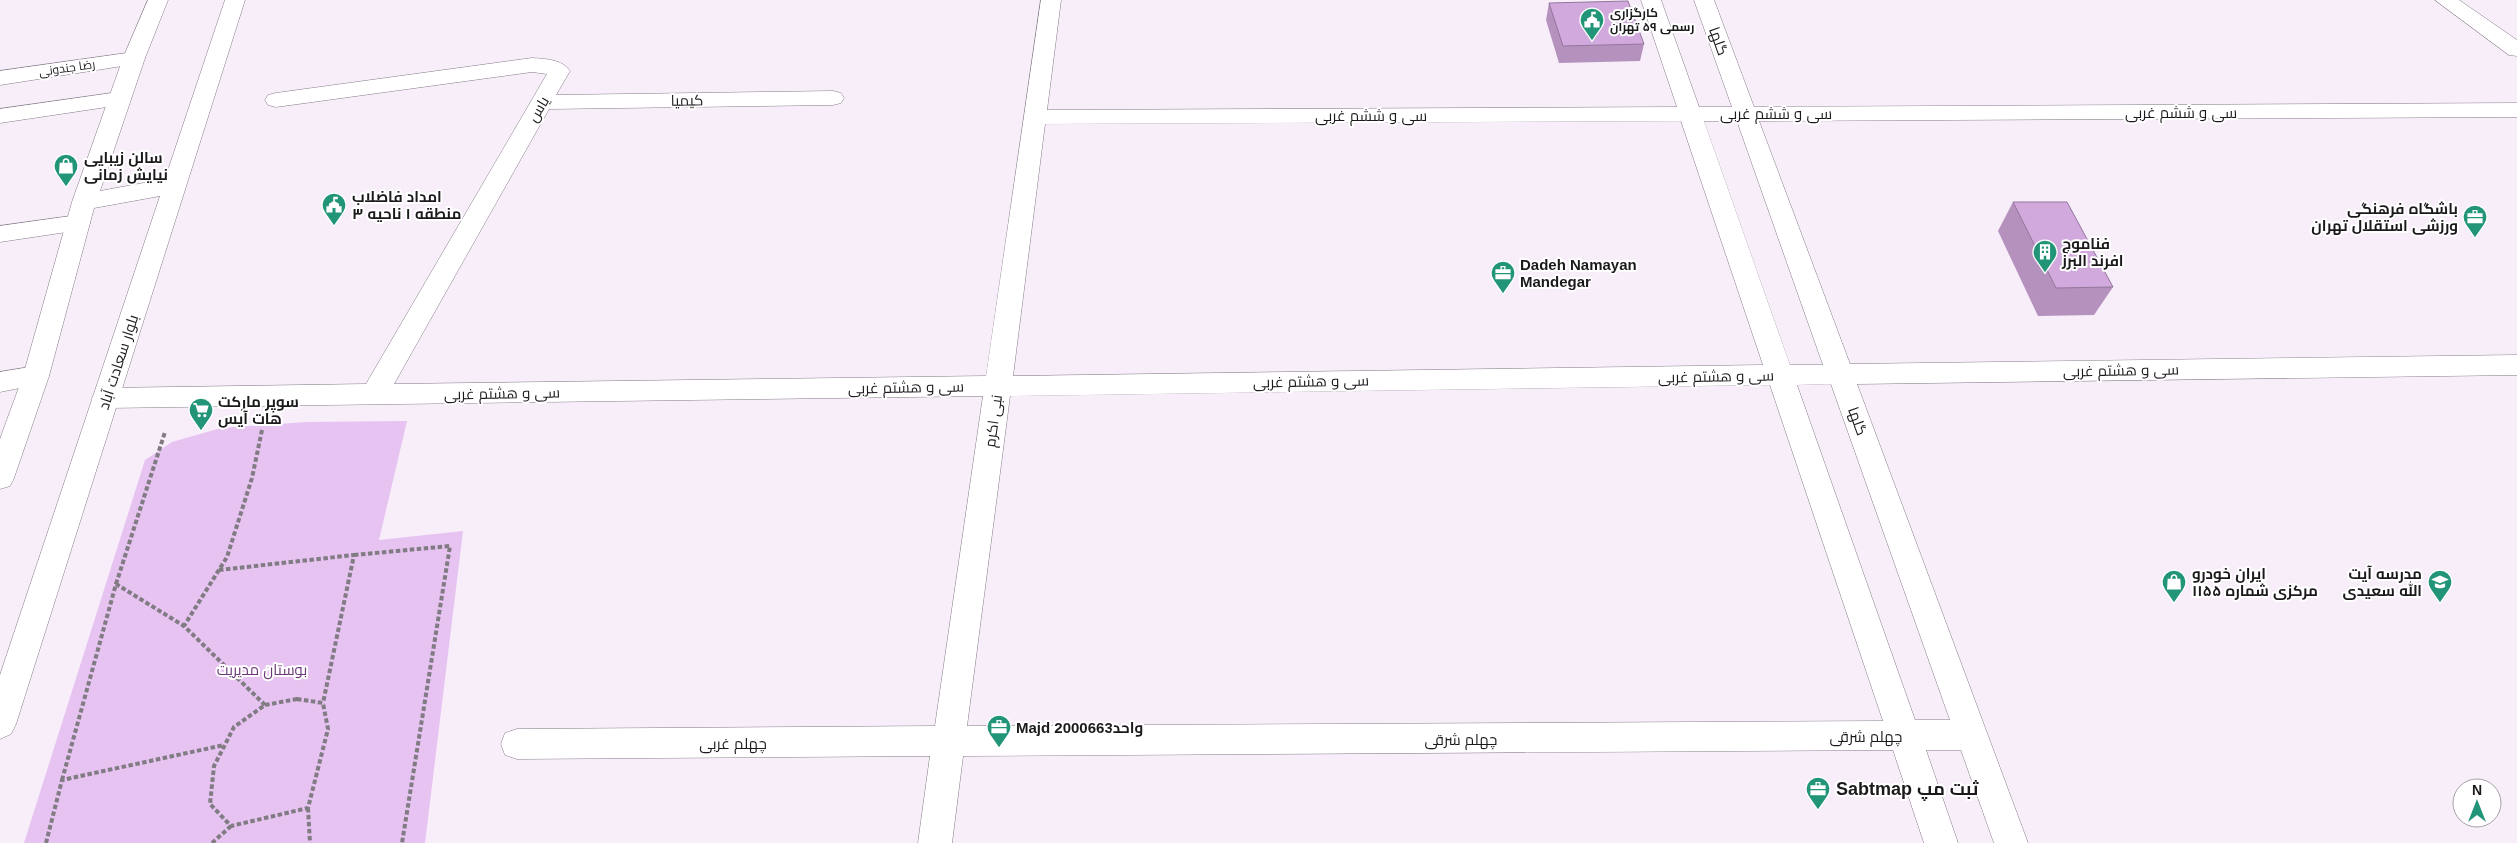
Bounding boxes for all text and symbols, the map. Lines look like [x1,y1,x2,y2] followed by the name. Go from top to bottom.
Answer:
[1610,6,1694,35] place label: کارگزاری رسمی ۵۹ تهران
[1579,7,1605,41] public building icon: کارگزاری رسمی ۵۹ تهران
[1704,24,1732,58] street label: گلها
[38,57,96,79] street label: رضا جندونی
[670,91,704,109] street label: کیمیا
[524,93,554,126] street label: یاس
[2125,104,2237,123] street label: سی و ششم غربی
[1720,105,1832,124] street label: سی و ششم غربی
[1315,107,1427,126] street label: سی و ششم غربی
[84,149,168,184] place label: سالن زیبایی نیایش زمانی
[53,153,79,187] shop icon: سالن زیبایی نیایش زمانی
[352,188,461,222] place label: امداد فاضلاب منطقه ۱ ناحیه ۳
[321,192,347,226] public building icon: امداد فاضلاب منطقه ۱ ناحیه ۳
[2311,200,2458,235] place label: باشگاه فرهنگی ورزشی استقلال تهران
[2462,204,2488,238] office icon: باشگاه فرهنگی ورزشی استقلال تهران
[2061,235,2124,270] place label: فناموج افرند البرز
[2032,239,2058,273] building icon: فناموج افرند البرز
[1520,256,1637,290] place label: Dadeh Namayan Mandegar
[1490,260,1516,294] office icon: Dadeh Namayan Mandegar
[95,312,142,412] street label: بلوار سعادت آباد
[2063,360,2179,382] street label: سی و هشتم غربی
[1658,366,1774,388] street label: سی و هشتم غربی
[1253,371,1369,393] street label: سی و هشتم غربی
[848,377,964,399] street label: سی و هشتم غربی
[444,383,560,405] street label: سی و هشتم غربی
[218,393,299,428] place label: سوپر مارکت هات آیس
[981,393,1007,449] street label: نبی اکرم
[188,397,214,431] supermarket icon: سوپر مارکت هات آیس
[1843,404,1871,438] street label: گلها
[2192,565,2318,600] place label: ایران خودرو مرکزی شماره ۱۱۵۵
[2343,565,2422,600] place label: مدرسه آیت الله سعیدی
[2161,569,2187,603] shop icon: ایران خودرو مرکزی شماره ۱۱۵۵
[2427,569,2453,603] school or university icon: مدرسه آیت الله سعیدی
[217,661,307,680] park label: بوستان مدیریت
[986,714,1012,748] office icon: Majd واحد2000663
[1016,719,1143,737] place label: Majd واحد2000663
[1830,728,1902,747] street label: چهلم شرقی
[1425,731,1497,750] street label: چهلم شرقی
[699,735,767,754] street label: چهلم غربی
[1805,776,1831,810] office icon: Sabtmap ثبت مپ
[2452,778,2502,828] north arrow
[1836,779,1979,801] place label: Sabtmap ثبت مپ
[2472,782,2482,798] text: N

